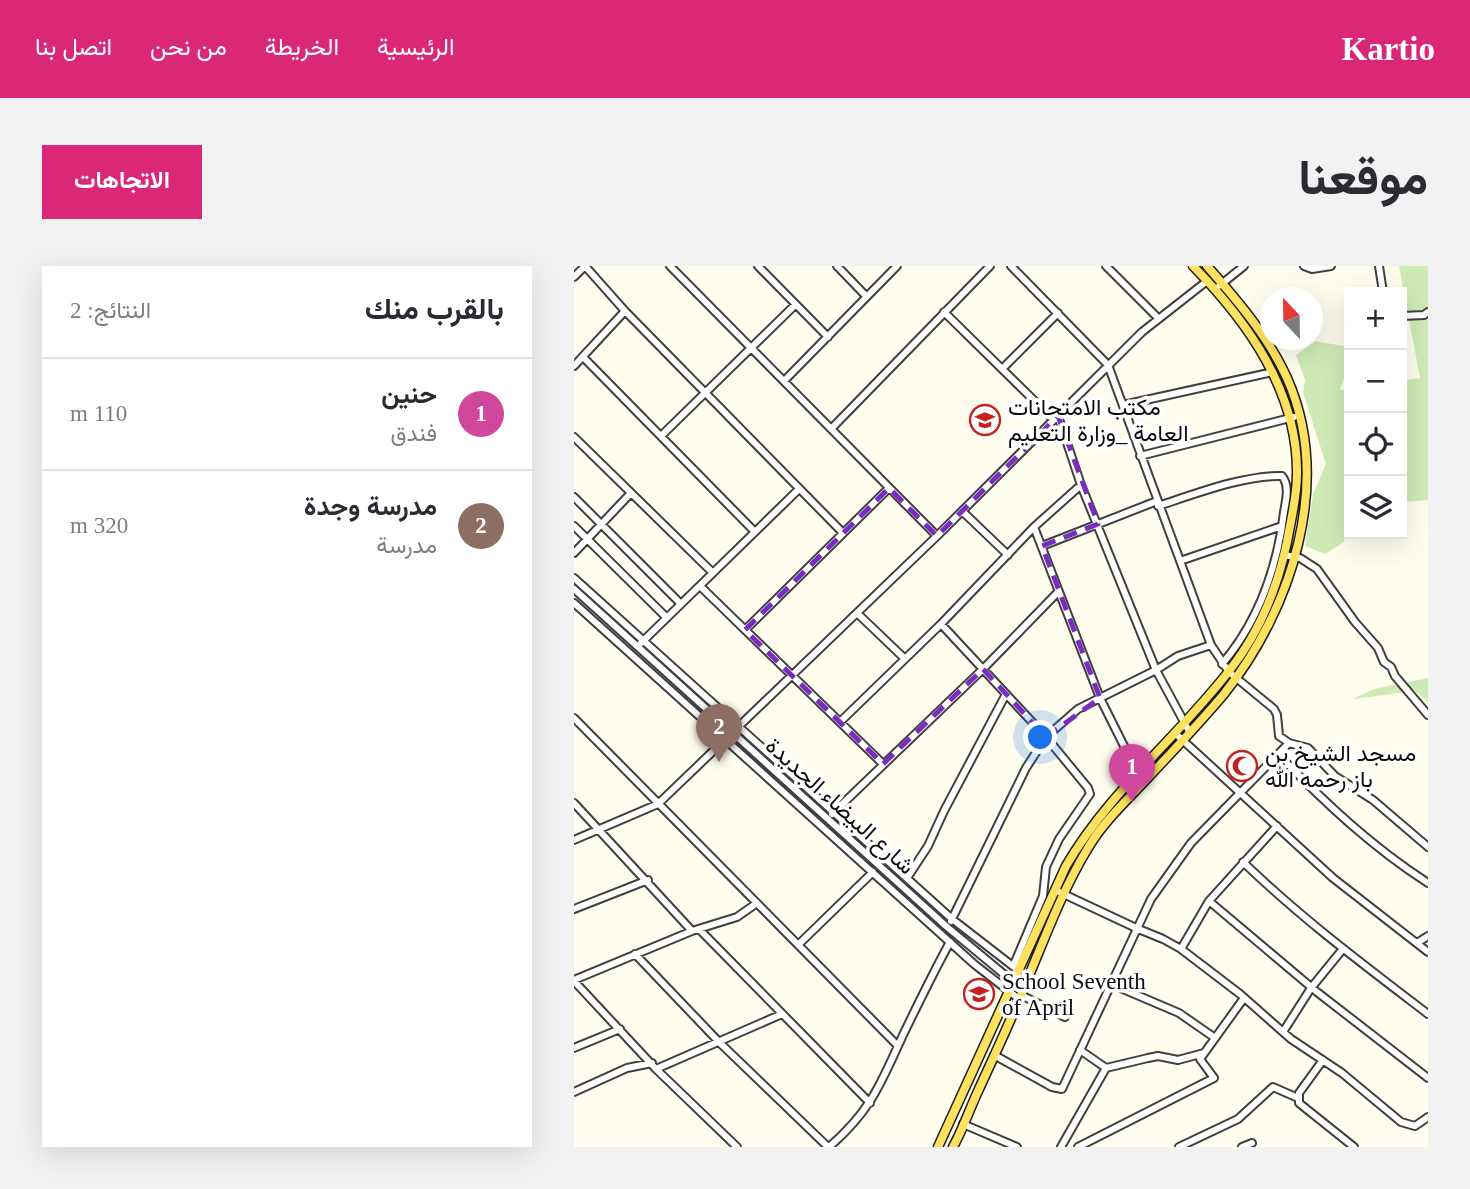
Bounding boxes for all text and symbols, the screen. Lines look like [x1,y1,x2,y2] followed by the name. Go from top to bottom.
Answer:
[1342,31,1435,67] text: Kartio
[35,34,112,60] text: اتصل بنا
[150,34,227,60] text: من نحن
[265,34,339,60] text: الخريطة
[377,34,455,60] text: الرئيسية
[42,145,202,219] button: الاتجاهات
[1298,150,1428,205] text: موقعنا
[1260,287,1323,350] north arrow
[1344,287,1407,539] map controls
[1344,287,1407,350] button: +
[365,292,504,325] text: بالقرب منك
[70,298,151,323] text: النتائج: 2
[1344,350,1407,413] button: −
[381,380,437,409] text: حنين
[1008,395,1189,448] place label: مكتب الامتحانات العامة _وزارة التعليم
[70,401,127,426] text: 110 m
[475,401,487,426] text: 1
[968,403,1002,437] school or university icon: مكتب الامتحانات العامة _وزارة التعليم
[1344,413,1407,476] button: locate
[391,421,437,446] text: فندق
[1344,476,1407,539] button: layers
[304,492,437,521] text: مدرسة وجدة
[70,513,128,538] text: 320 m
[475,513,487,538] text: 2
[376,533,437,558] text: مدرسة
[696,704,742,762] pin: 2
[1023,720,1057,754] your location
[759,733,919,881] street label: شارع البيضاء الجديدة
[1265,741,1416,794] place label: مسجد الشيخ بن باز رحمه الله
[1109,744,1155,802] pin: 1
[1225,749,1259,783] mosque icon: مسجد الشيخ بن باز رحمه الله
[1002,969,1146,1020] place label: School Seventh of April
[962,977,996,1011] school or university icon: School Seventh of April

